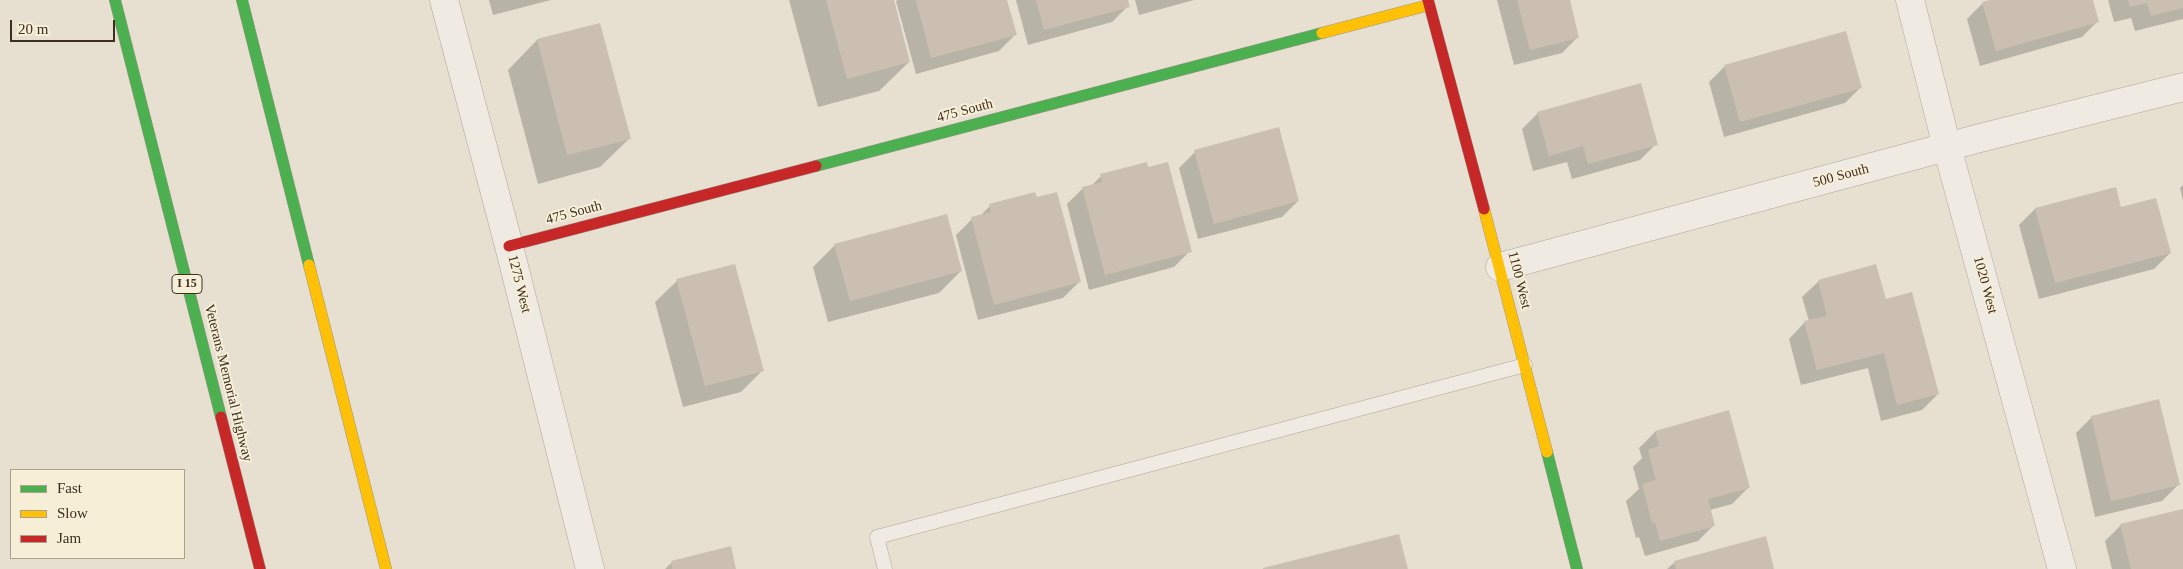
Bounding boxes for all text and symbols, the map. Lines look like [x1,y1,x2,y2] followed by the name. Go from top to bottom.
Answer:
[12,10,118,42] scale bar
[18,21,48,37] text: 20 m
[935,95,995,127] street label: 475 South
[1811,160,1871,192] street label: 500 South
[544,197,604,229] street label: 475 South
[1504,250,1534,310] street label: 1100 West
[504,253,534,315] street label: 1275 West
[1969,254,2001,316] street label: 1020 West
[172,274,202,294] road number: I 15
[200,303,256,463] street label: Veterans Memorial Highway
[10,469,185,559] legend
[57,480,82,496] text: Fast
[57,505,88,521] text: Slow
[57,530,81,546] text: Jam

